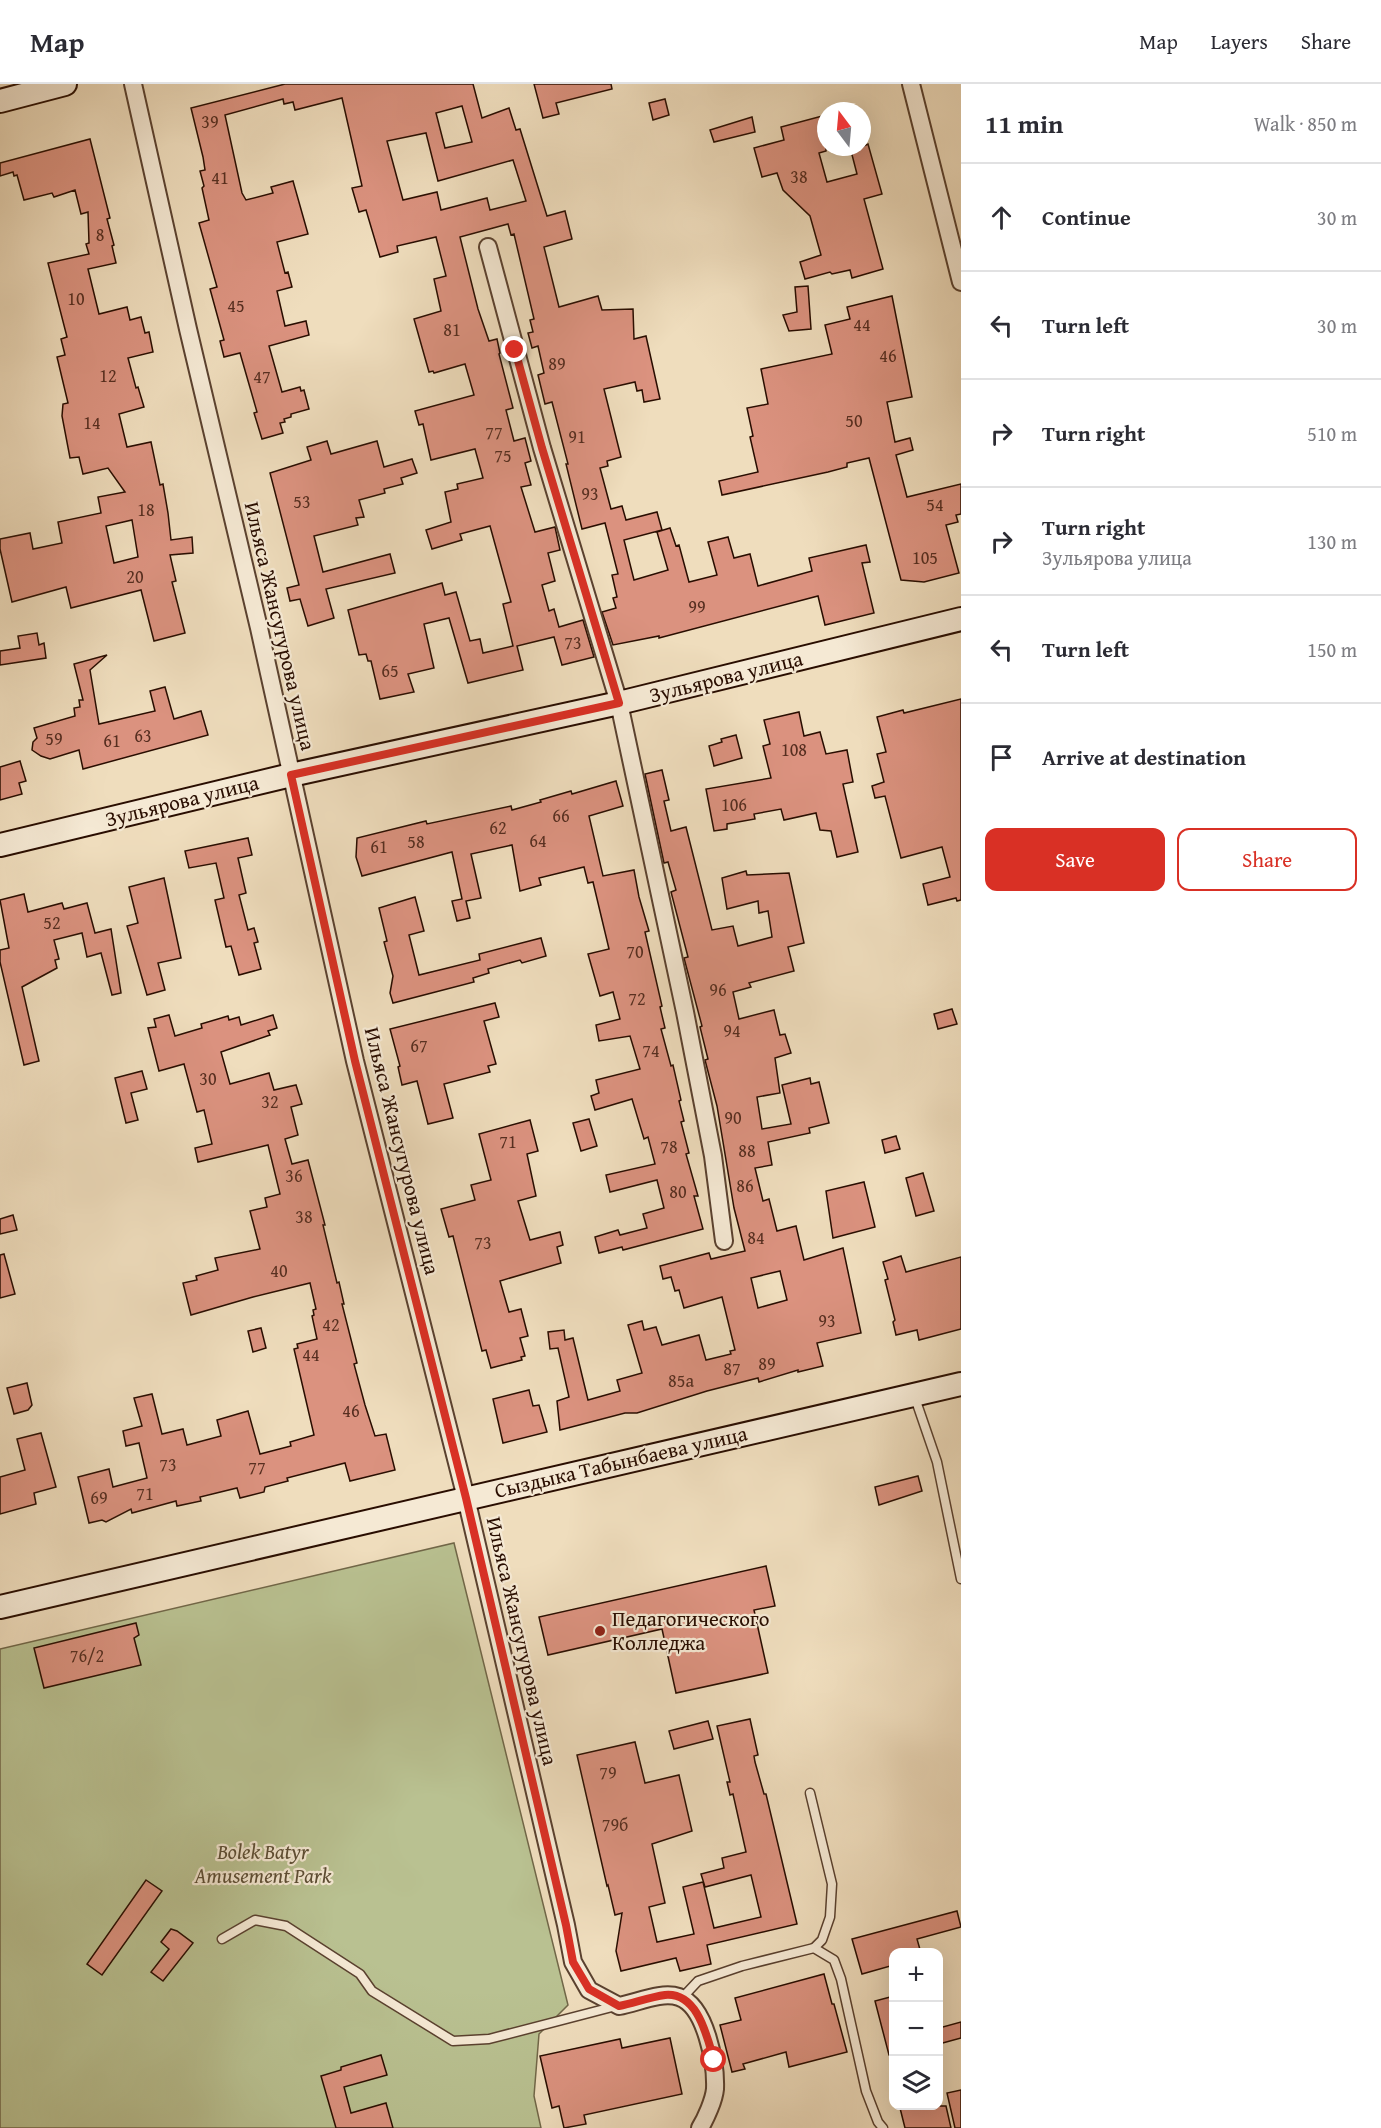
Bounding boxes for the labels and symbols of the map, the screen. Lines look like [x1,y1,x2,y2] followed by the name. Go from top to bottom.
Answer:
[817,102,871,156] north arrow
[201,108,219,135] house number: 39
[790,163,808,190] house number: 38
[211,164,229,191] house number: 41
[96,221,104,248] house number: 8
[67,285,85,312] house number: 10
[227,292,245,319] house number: 45
[853,311,871,338] house number: 44
[443,316,461,343] house number: 81
[501,336,527,362] route end
[879,342,897,369] house number: 46
[548,350,566,377] house number: 89
[99,362,117,389] house number: 12
[253,363,271,390] house number: 47
[845,407,863,434] house number: 50
[83,409,101,436] house number: 14
[485,419,503,446] house number: 77
[568,423,586,450] house number: 91
[494,442,512,469] house number: 75
[581,480,599,507] house number: 93
[293,488,311,515] house number: 53
[926,491,944,518] house number: 54
[137,496,155,523] house number: 18
[237,499,324,753] street label: Ильяса Жансугурова улица
[912,544,938,571] house number: 105
[126,563,144,590] house number: 20
[688,593,706,620] house number: 99
[564,629,582,656] house number: 73
[646,642,806,711] street label: Зульярова улица
[381,657,399,684] house number: 65
[134,722,152,749] house number: 63
[45,725,63,752] house number: 59
[103,727,121,754] house number: 61
[781,736,807,763] house number: 108
[102,766,262,835] street label: Зульярова улица
[721,791,747,818] house number: 106
[552,802,570,829] house number: 66
[489,814,507,841] house number: 62
[529,827,547,854] house number: 64
[407,828,425,855] house number: 58
[370,833,388,860] house number: 61
[43,909,61,936] house number: 52
[626,938,644,965] house number: 70
[709,976,727,1003] house number: 96
[628,985,646,1012] house number: 72
[723,1017,741,1044] house number: 94
[357,1024,448,1278] street label: Ильяса Жансугурова улица
[410,1032,428,1059] house number: 67
[642,1037,660,1064] house number: 74
[199,1065,217,1092] house number: 30
[261,1088,279,1115] house number: 32
[724,1104,742,1131] house number: 90
[499,1128,517,1155] house number: 71
[660,1133,678,1160] house number: 78
[738,1137,756,1164] house number: 88
[285,1162,303,1189] house number: 36
[736,1172,754,1199] house number: 86
[669,1178,687,1205] house number: 80
[295,1203,313,1230] house number: 38
[747,1224,765,1251] house number: 84
[474,1229,492,1256] house number: 73
[270,1257,288,1284] house number: 40
[818,1307,836,1334] house number: 93
[322,1311,340,1338] house number: 42
[302,1341,320,1368] house number: 44
[758,1350,776,1377] house number: 89
[723,1355,741,1382] house number: 87
[668,1367,694,1394] house number: 85а
[342,1397,360,1424] house number: 46
[491,1417,750,1506] street label: Сыздыка Табынбаева улица
[159,1451,177,1478] house number: 73
[248,1454,266,1481] house number: 77
[136,1480,154,1507] house number: 71
[90,1484,108,1511] house number: 69
[479,1514,566,1768] street label: Ильяса Жансугурова улица
[612,1603,769,1658] place label: Педагогического Колледжа
[593,1624,607,1638] marker: Педагогического Колледжа
[70,1642,104,1669] house number: 76/2
[599,1759,617,1786] house number: 79
[602,1811,628,1838] house number: 79б
[194,1836,332,1891] park label: Bolek Batyr Amusement Park
[700,2046,726,2072] route start

